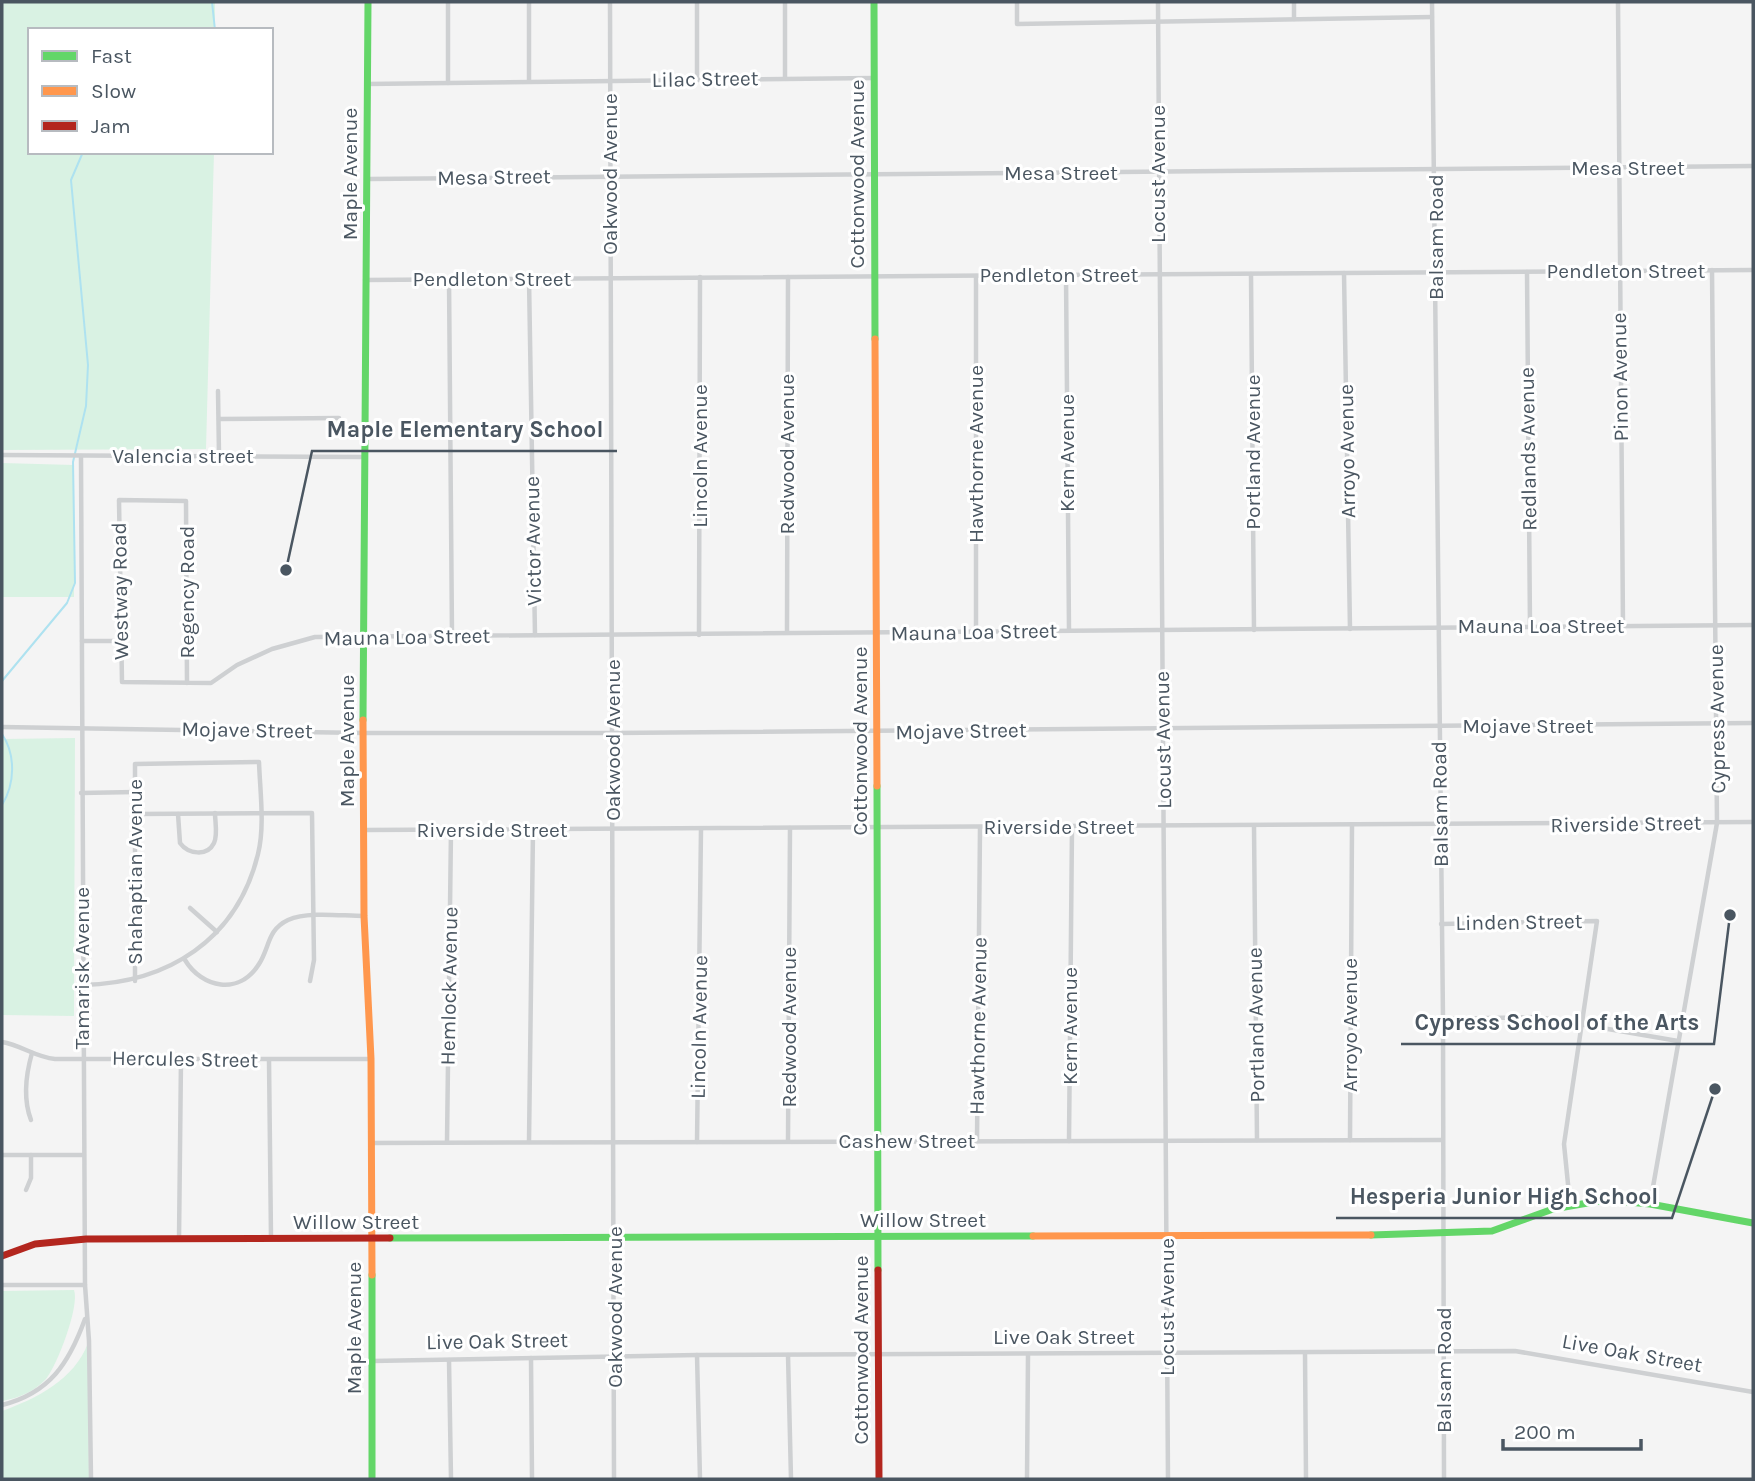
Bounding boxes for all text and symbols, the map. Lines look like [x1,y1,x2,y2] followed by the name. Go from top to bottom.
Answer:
[28,28,273,154] legend
[91,44,132,68] text: Fast
[651,66,759,92] street label: Lilac Street
[91,79,136,103] text: Slow
[845,80,869,269] street label: Cottonwood Avenue
[598,93,622,255] street label: Oakwood Avenue
[1146,105,1170,243] street label: Locust Avenue
[338,108,362,240] street label: Maple Avenue
[91,114,131,138] text: Jam
[1571,156,1685,180] street label: Mesa Street
[1004,161,1118,185] street label: Mesa Street
[437,164,551,190] street label: Mesa Street
[1424,174,1448,300] street label: Balsam Road
[1547,259,1706,283] street label: Pendleton Street
[980,263,1139,287] street label: Pendleton Street
[413,267,572,291] street label: Pendleton Street
[1607,312,1633,442] street label: Pinon Avenue
[964,365,988,543] street label: Hawthorne Avenue
[1515,367,1541,531] street label: Redlands Avenue
[775,374,799,534] street label: Redwood Avenue
[1241,374,1265,530] street label: Portland Avenue
[688,384,712,528] street label: Lincoln Avenue
[1334,384,1360,518] street label: Arroyo Avenue
[1055,394,1079,512] street label: Kern Avenue
[312,407,617,451] callout: Maple Elementary School
[327,416,603,443] text: Maple Elementary School
[112,444,254,468] street label: Valencia street
[520,476,546,606] street label: Victor Avenue
[107,522,133,660] street label: Westway Road
[175,526,199,658] street label: Regency Road
[1458,614,1624,638] street label: Mauna Loa Street
[890,619,1058,645] street label: Mauna Loa Street
[323,624,491,650] street label: Mauna Loa Street
[1704,644,1730,794] street label: Cypress Avenue
[848,647,872,836] street label: Cottonwood Avenue
[601,659,625,821] street label: Oakwood Avenue
[1150,671,1176,809] street label: Locust Avenue
[335,675,359,807] street label: Maple Avenue
[1462,714,1594,738] street label: Mojave Street
[181,717,313,743] street label: Mojave Street
[895,718,1027,744] street label: Mojave Street
[1427,741,1453,867] street label: Balsam Road
[123,779,147,965] street label: Shahaptian Avenue
[1550,811,1702,837] street label: Riverside Street
[983,815,1135,839] street label: Riverside Street
[416,818,568,842] street label: Riverside Street
[70,887,94,1049] street label: Tamarisk Avenue
[436,907,462,1065] street label: Hemlock Avenue
[1455,909,1583,935] street label: Linden Street
[964,937,992,1115] street label: Hawthorne Avenue
[777,947,801,1107] street label: Redwood Avenue
[1243,947,1269,1103] street label: Portland Avenue
[686,955,712,1099] street label: Lincoln Avenue
[1338,958,1362,1092] street label: Arroyo Avenue
[1058,967,1082,1085] street label: Kern Avenue
[1401,1000,1714,1044] callout: Cypress School of the Arts
[1415,1009,1699,1036] text: Cypress School of the Arts
[112,1046,258,1072] street label: Hercules Street
[839,1129,975,1153] street label: Cashew Street
[1336,1174,1672,1218] callout: Hesperia Junior High School
[1350,1183,1658,1210] text: Hesperia Junior High School
[860,1208,986,1232] street label: Willow Street
[293,1210,419,1234] street label: Willow Street
[603,1226,627,1388] street label: Oakwood Avenue
[1155,1238,1179,1376] street label: Locust Avenue
[849,1256,873,1445] street label: Cottonwood Avenue
[342,1262,366,1394] street label: Maple Avenue
[1432,1307,1456,1433] street label: Balsam Road
[993,1325,1135,1349] street label: Live Oak Street
[426,1328,568,1354] street label: Live Oak Street
[1560,1329,1704,1377] street label: Live Oak Street
[1503,1408,1641,1452] scale bar
[1514,1420,1576,1444] text: 200 m

